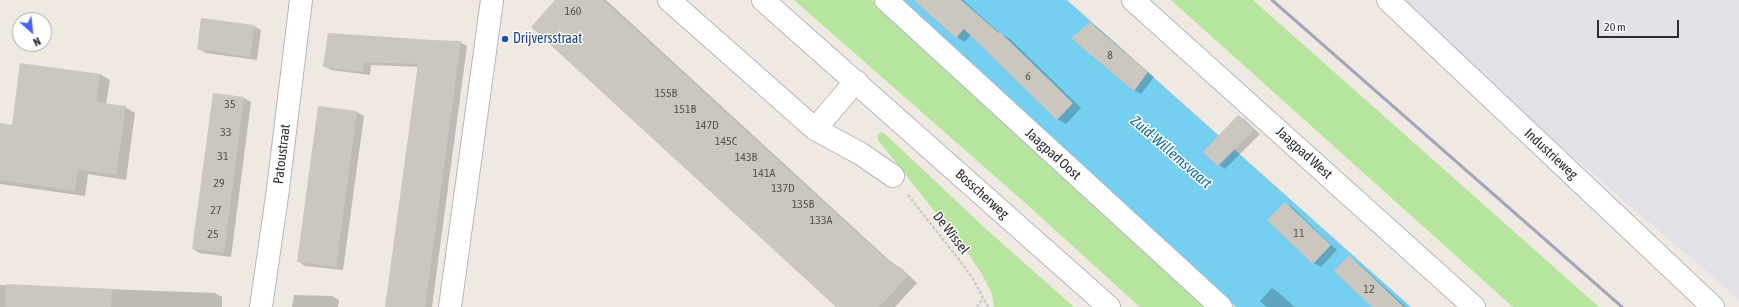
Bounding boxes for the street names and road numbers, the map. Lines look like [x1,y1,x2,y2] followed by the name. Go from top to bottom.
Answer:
[270,123,294,185] street label: Patoustraat
[1272,123,1336,183] street label: Jaagpad West
[1022,125,1084,183] street label: Jaagpad Oost
[1521,125,1581,183] street label: Industrieweg
[952,166,1012,222] street label: Bosscherweg
[929,208,973,258] street label: De Wissel

